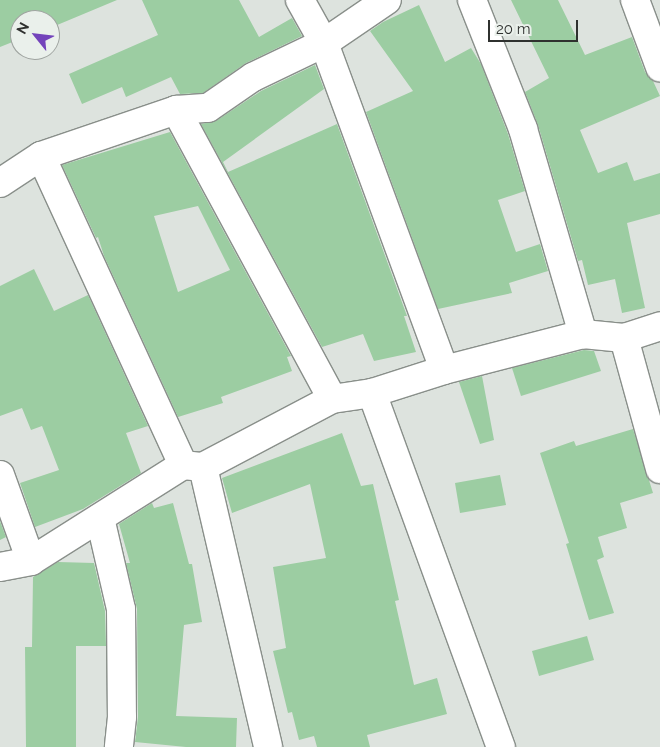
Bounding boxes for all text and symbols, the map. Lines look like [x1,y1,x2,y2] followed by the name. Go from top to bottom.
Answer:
[10,10,60,60] north arrow
[490,10,580,42] scale bar
[13,20,32,37] text: N
[496,20,531,38] text: 20 m

